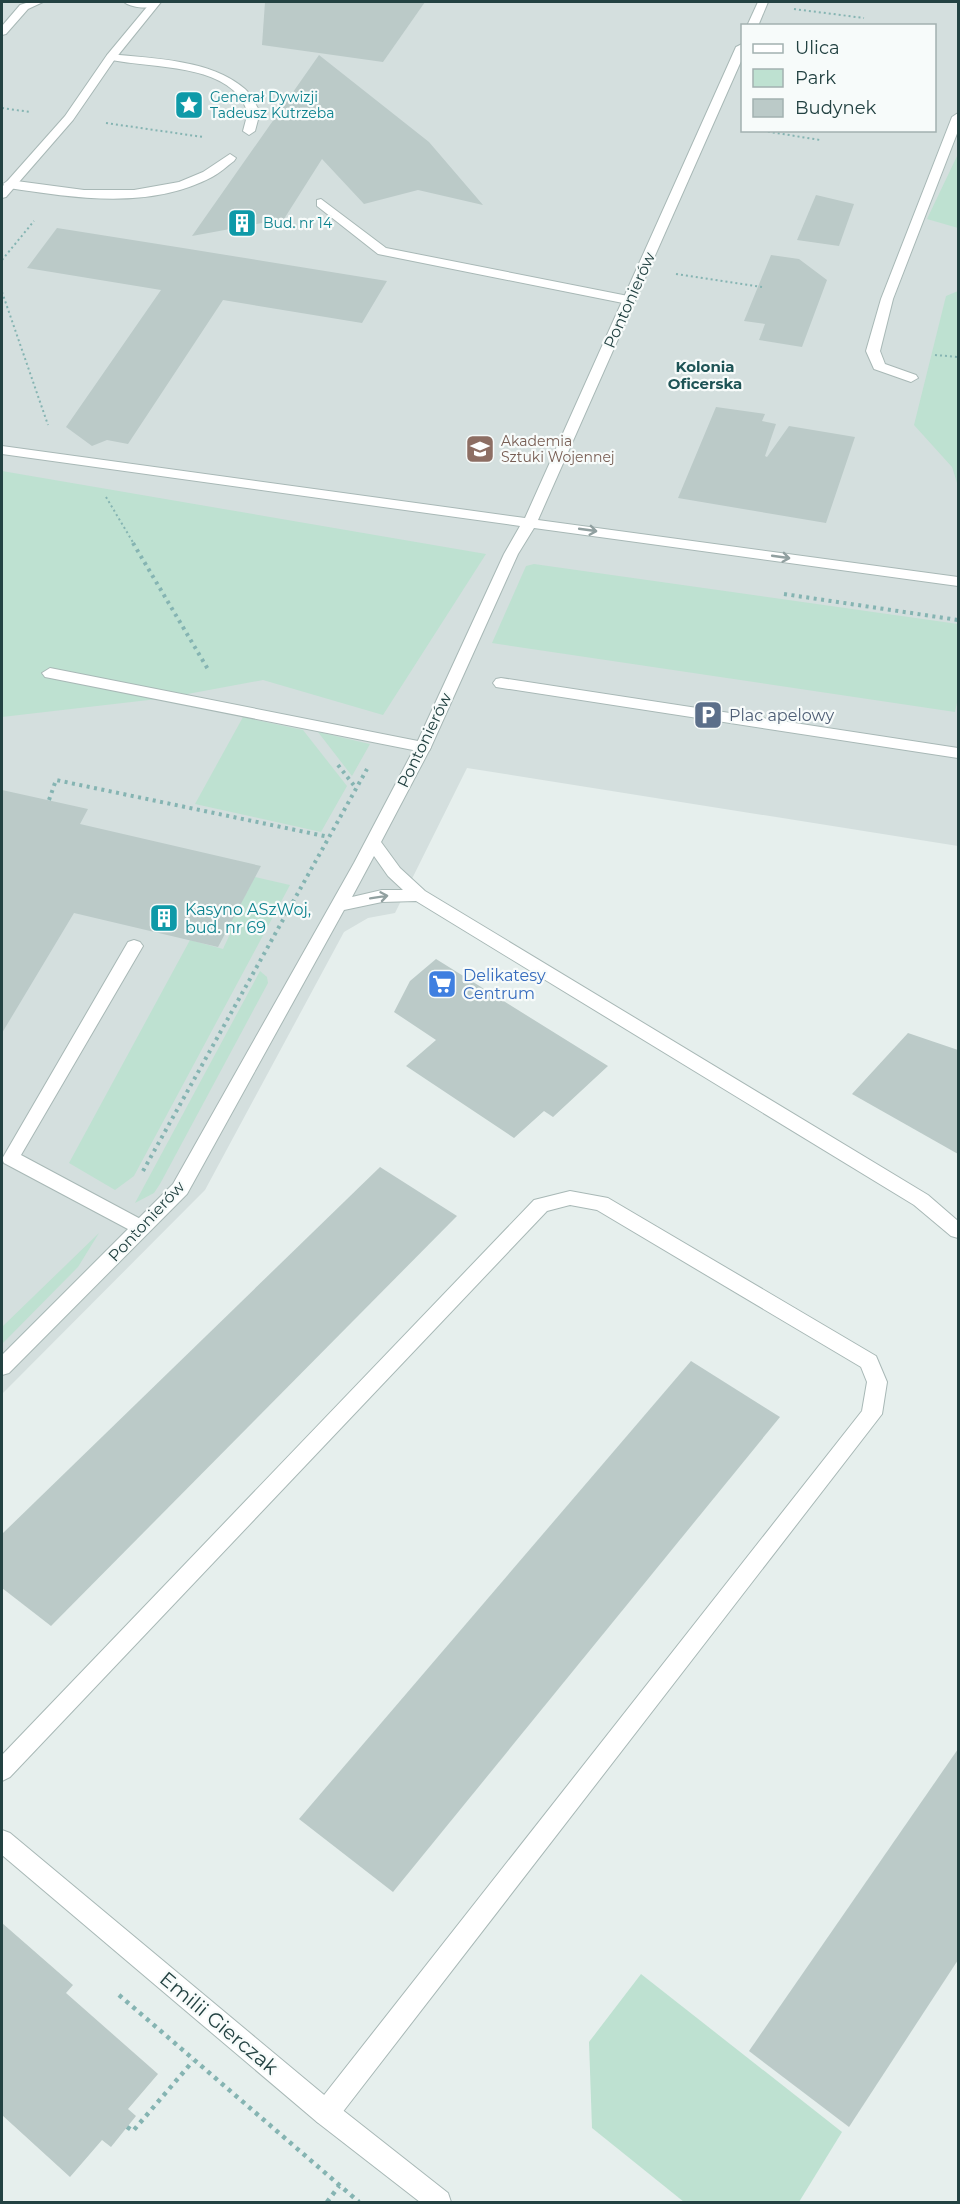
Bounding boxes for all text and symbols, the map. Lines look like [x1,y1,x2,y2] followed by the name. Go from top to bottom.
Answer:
[741,24,936,132] legend
[795,37,840,59] text: Ulica
[795,67,836,89] text: Park
[210,88,335,122] place label: Generał Dywizji Tadeusz Kutrzeba
[173,89,205,121] place icon: Generał Dywizji Tadeusz Kutrzeba
[795,97,877,119] text: Budynek
[226,207,258,239] building icon: Bud. nr 14
[263,214,333,232] place label: Bud. nr 14
[600,249,659,351] street label: Pontonierów
[668,357,742,393] district label: Kolonia Oficerska
[501,432,615,466] place label: Akademia Sztuki Wojennej
[464,433,496,465] school or university icon: Akademia Sztuki Wojennej
[577,525,597,536] one-way arrow
[770,552,790,563] one-way arrow
[393,690,456,791] street label: Pontonierów
[692,699,724,731] parking icon: Plac apelowy
[729,706,834,725] place label: Plac apelowy
[369,892,388,903] one-way arrow
[185,900,311,937] place label: Kasyno ASzWoj, bud. nr 69
[148,902,180,934] building icon: Kasyno ASzWoj, bud. nr 69
[463,966,546,1003] place label: Delikatesy Centrum
[426,968,458,1000] supermarket icon: Delikatesy Centrum
[104,1177,189,1266] street label: Pontonierów
[155,1967,283,2080] street label: Emilii Gierczak

